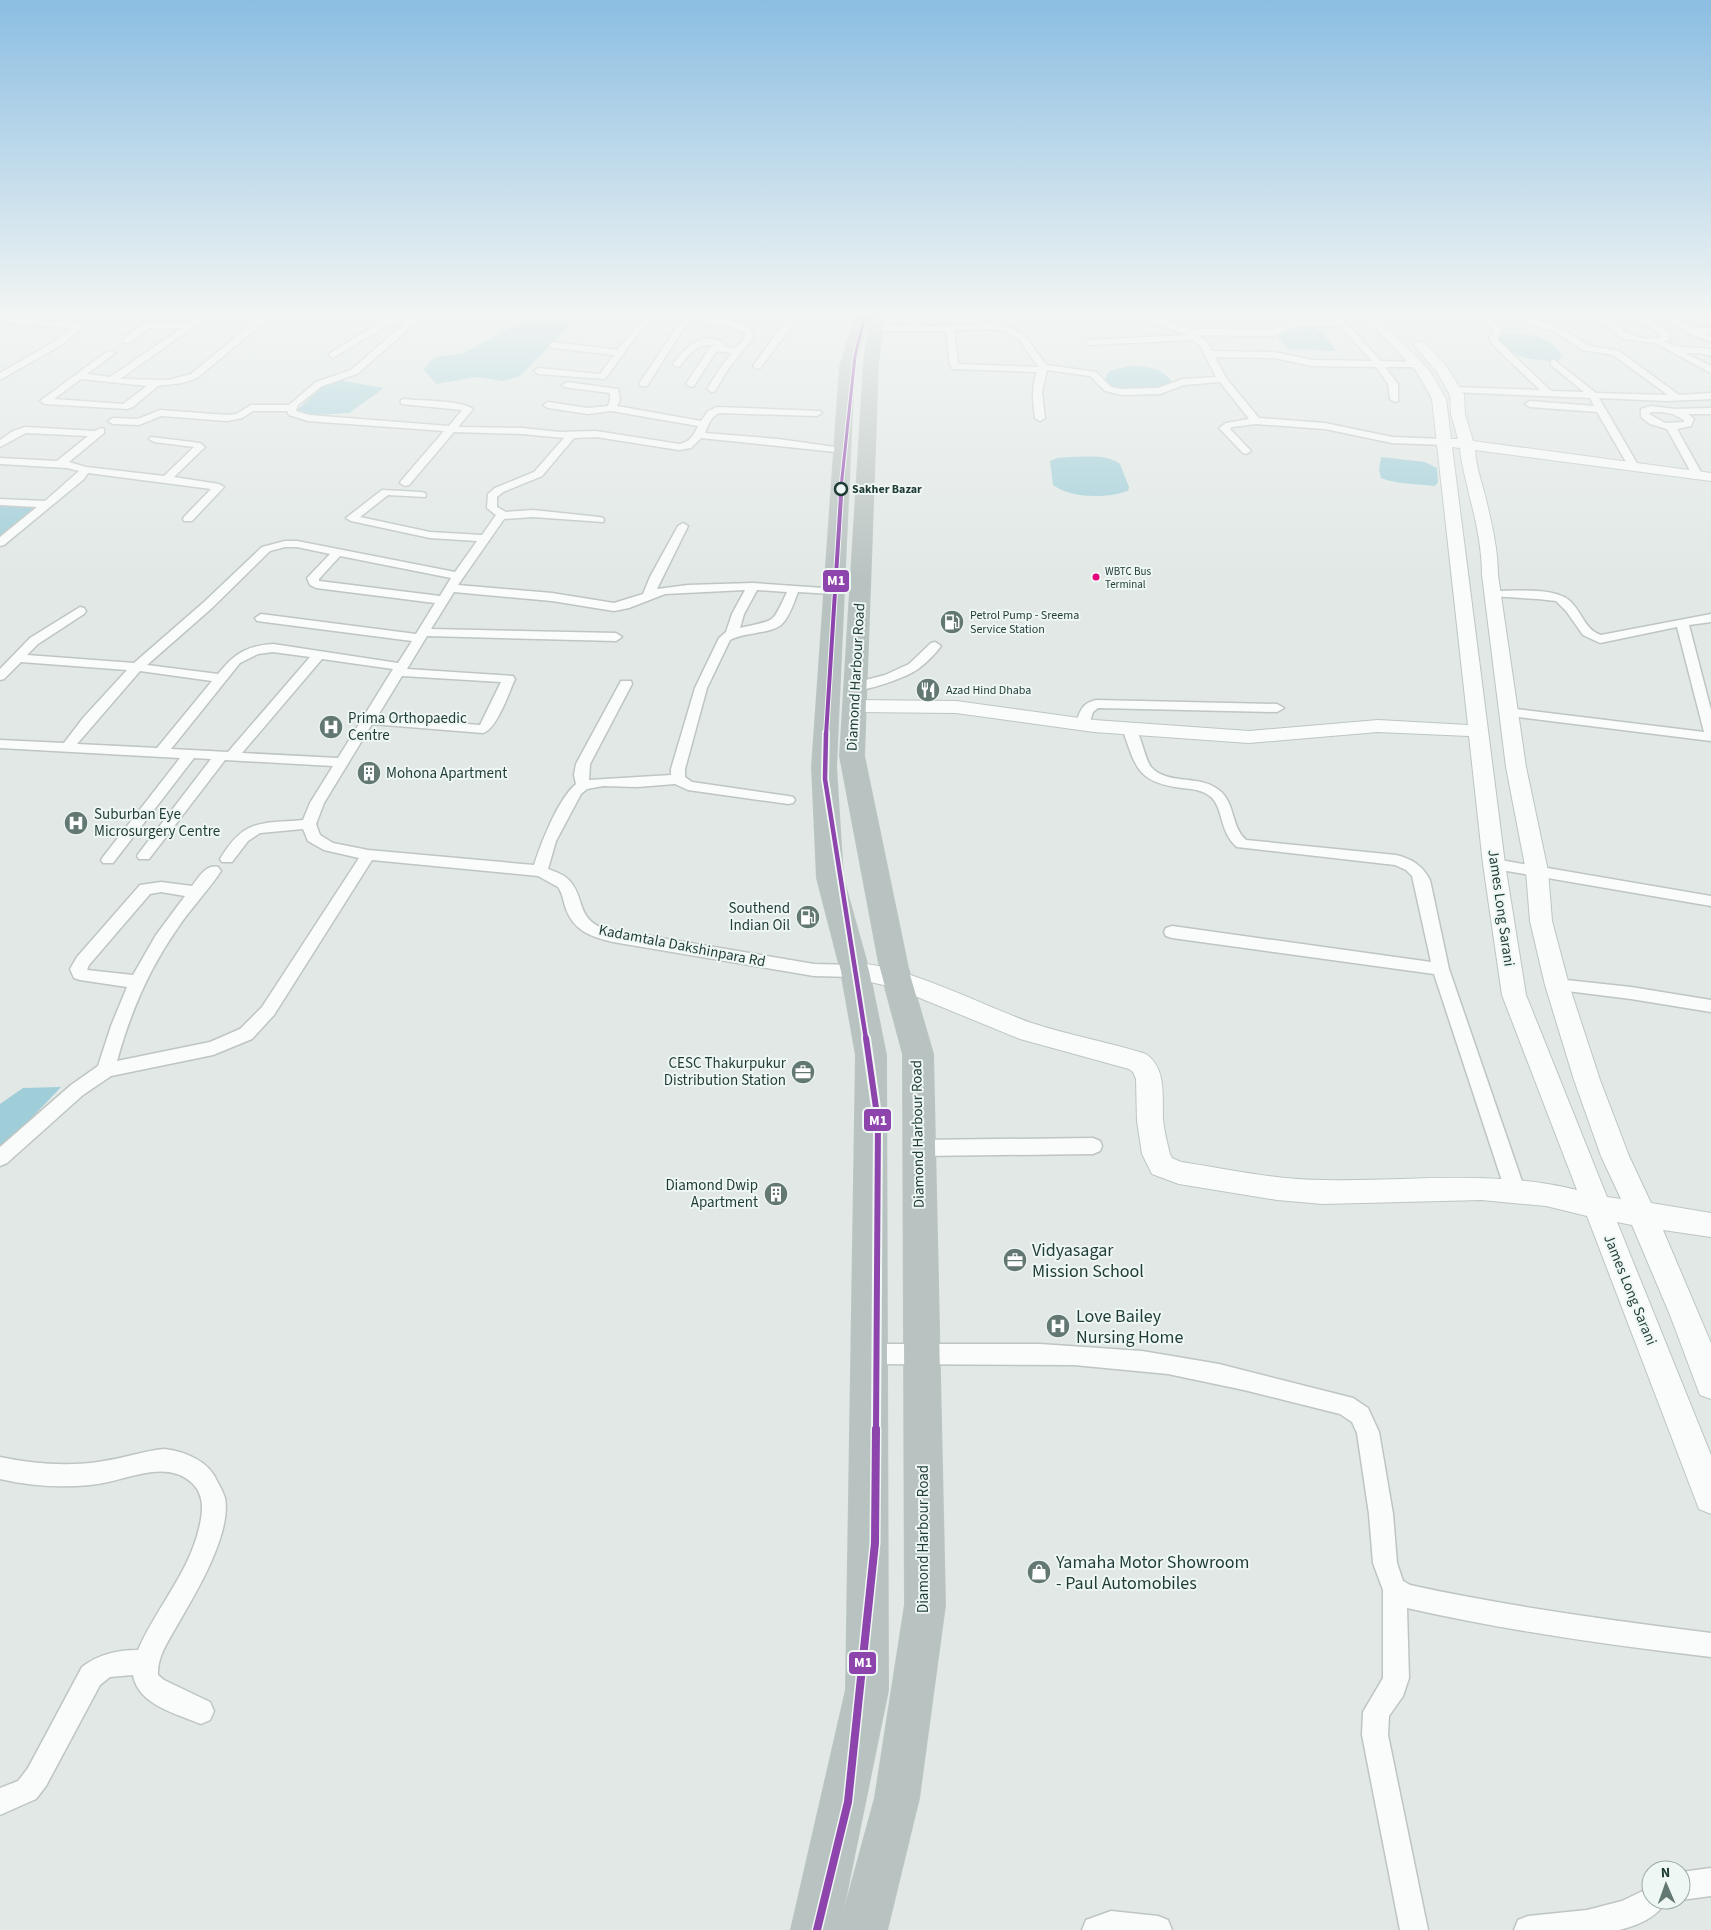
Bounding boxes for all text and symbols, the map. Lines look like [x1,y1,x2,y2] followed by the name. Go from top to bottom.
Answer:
[852,481,922,498] place label: Sakher Bazar
[834,482,848,496] marker: Sakher Bazar
[1105,564,1151,592] place label: WBTC Bus Terminal
[822,569,850,593] line badge: M1
[827,571,845,591] text: M1
[1091,572,1101,582] marker: WBTC Bus Terminal
[842,602,870,752] street label: Diamond Harbour Road
[970,607,1079,638] place label: Petrol Pump - Sreema Service Station
[939,609,965,635] fuel station icon: Petrol Pump - Sreema Service Station
[915,677,941,703] restaurant icon: Azad Hind Dhaba
[946,682,1031,699] place label: Azad Hind Dhaba
[348,708,467,746] place label: Prima Orthopaedic Centre
[318,714,344,740] hospital icon: Prima Orthopaedic Centre
[356,760,382,786] building icon: Mohona Apartment
[386,763,507,784] place label: Mohona Apartment
[94,804,220,842] place label: Suburban Eye Microsurgery Centre
[63,810,89,836] hospital icon: Suburban Eye Microsurgery Centre
[1482,848,1520,968] street label: James Long Sarani
[728,898,790,936] place label: Southend Indian Oil
[795,904,821,930] fuel station icon: Southend Indian Oil
[597,920,767,972] street label: Kadamtala Dakshinpara Rd
[664,1053,787,1091] place label: CESC Thakurpukur Distribution Station
[790,1059,816,1085] office icon: CESC Thakurpukur Distribution Station
[906,1060,930,1208] street label: Diamond Harbour Road
[863,1108,892,1132] line badge: M1
[869,1111,887,1131] text: M1
[665,1175,758,1213] place label: Diamond Dwip Apartment
[763,1181,789,1207] building icon: Diamond Dwip Apartment
[1598,1231,1662,1349] street label: James Long Sarani
[1032,1238,1144,1284] place label: Vidyasagar Mission School
[1002,1247,1028,1273] office icon: Vidyasagar Mission School
[1076,1304,1184,1350] place label: Love Bailey Nursing Home
[1045,1313,1071,1339] hospital icon: Love Bailey Nursing Home
[913,1465,934,1613] street label: Diamond Harbour Road
[1055,1550,1249,1596] place label: Yamaha Motor Showroom - Paul Automobiles
[1026,1559,1052,1585] shop icon: Yamaha Motor Showroom - Paul Automobiles
[848,1651,877,1675] line badge: M1
[854,1653,872,1673] text: M1
[1641,1860,1691,1910] north arrow
[1661,1863,1671,1883] text: N

